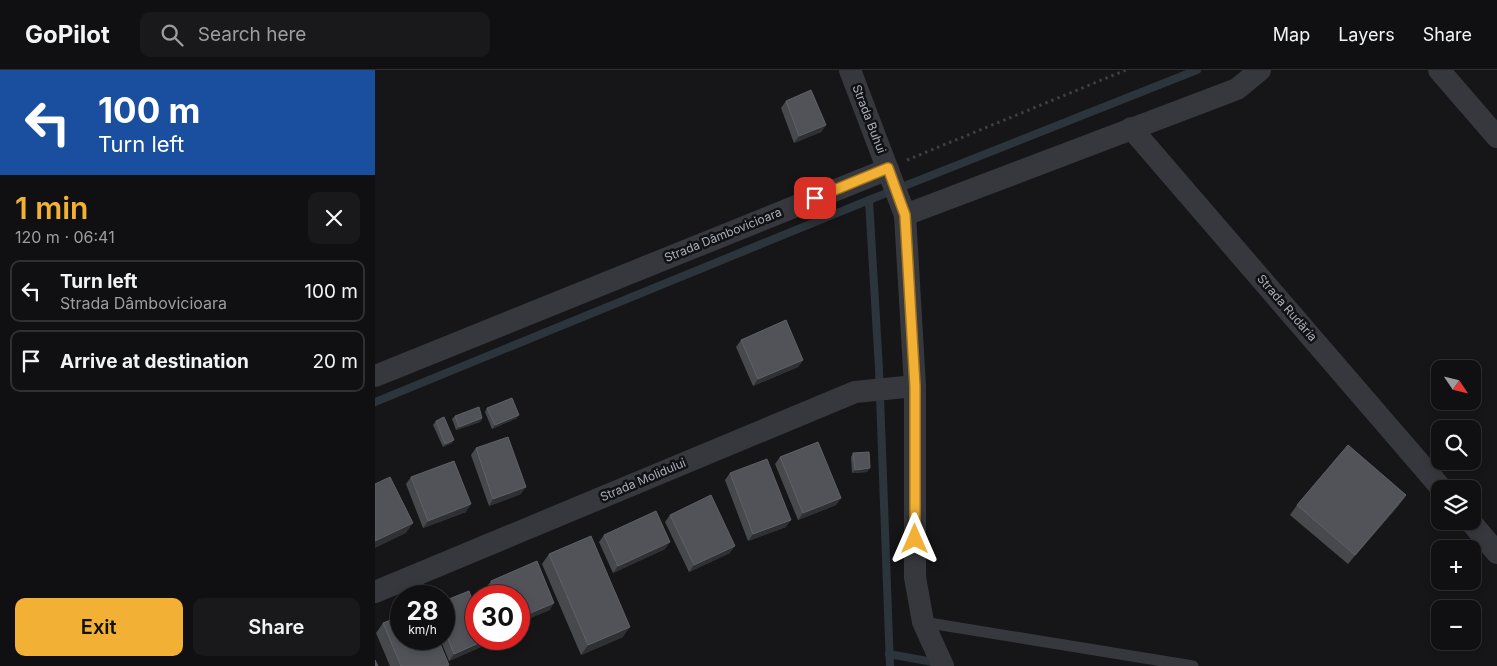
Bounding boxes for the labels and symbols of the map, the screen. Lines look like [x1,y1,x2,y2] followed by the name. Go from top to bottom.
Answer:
[849,82,889,155] street label: Strada Buhui
[794,177,836,219] pin
[662,204,784,265] street label: Strada Dâmbovicioara
[1254,271,1320,344] street label: Strada Rudăria
[1431,360,1481,410] north arrow
[598,455,688,504] street label: Strada Molidului
[888,512,940,564] position arrow
[465,585,530,650] speed limit sign: 30

